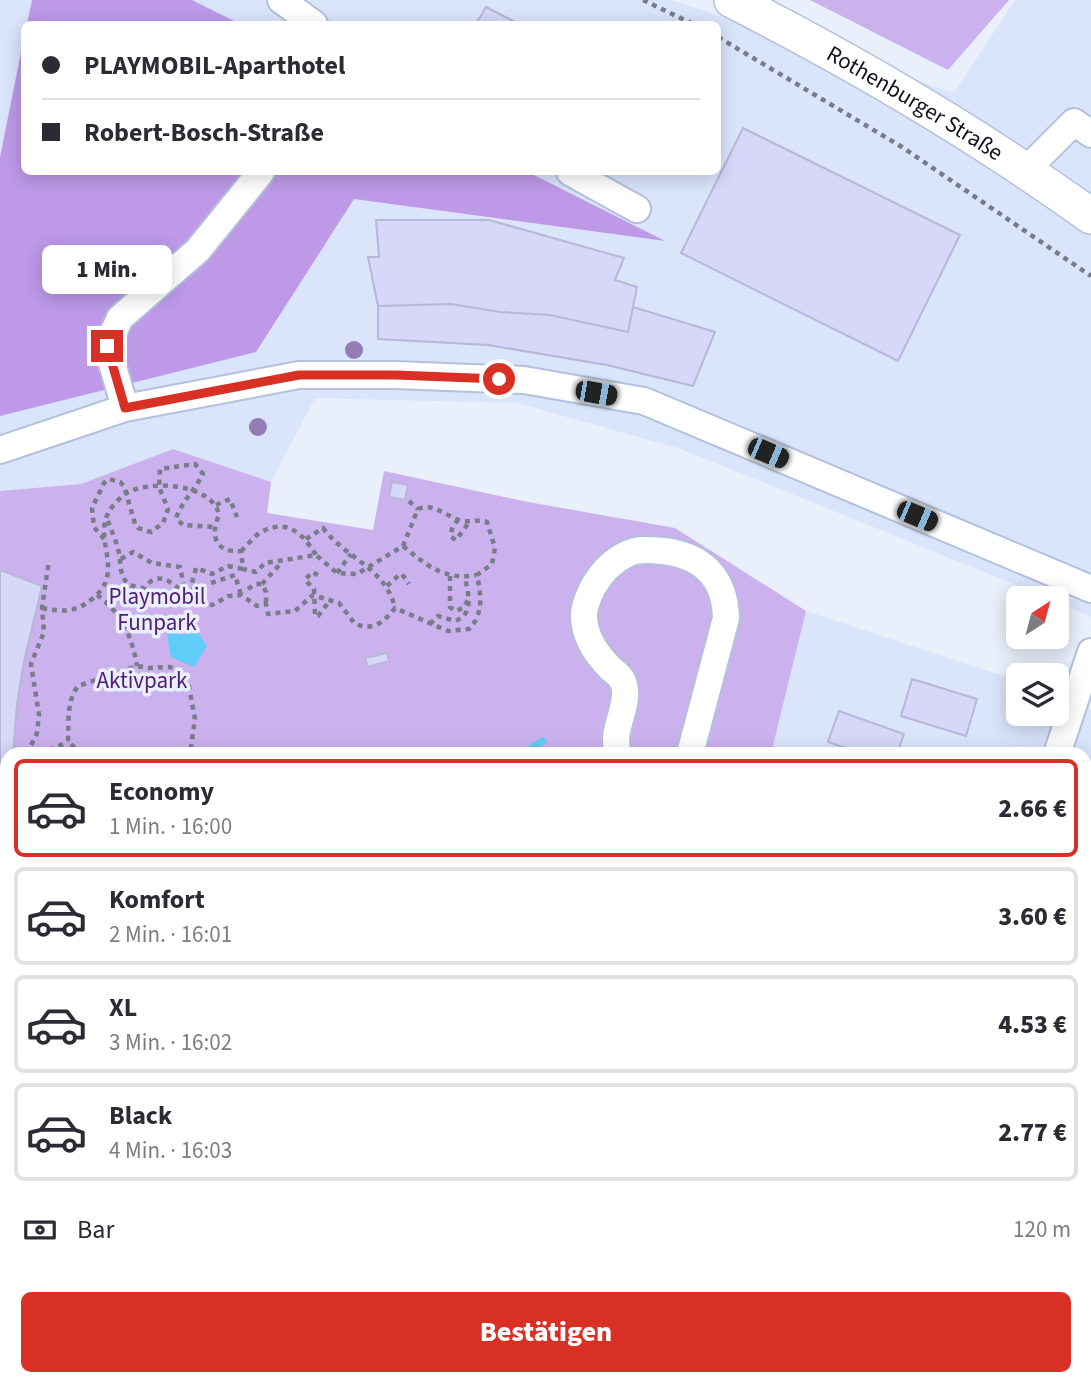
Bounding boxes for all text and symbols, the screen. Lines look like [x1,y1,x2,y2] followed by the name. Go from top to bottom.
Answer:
[821,37,1010,168] street label: Rothenburger Straße
[84,47,345,84] text: PLAYMOBIL-Aparthotel
[84,114,324,151] text: Robert-Bosch-Straße
[42,244,172,294] callout: 1 Min.
[76,253,138,286] text: 1 Min.
[91,330,123,362] route end
[483,363,515,395] route start
[574,379,619,407] car
[745,435,792,471] car
[894,498,941,534] car
[109,580,206,639] park label: Playmobil Funpark
[1006,586,1069,649] north arrow
[1006,586,1069,726] map controls
[1006,663,1069,726] button: layers
[97,664,188,697] park label: Aktivpark
[109,773,214,810] text: Economy
[25,777,88,840] icon: car
[998,790,1067,827] text: 2.66 €
[109,810,232,843] text: 1 Min. · 16:00
[109,881,205,918] text: Komfort
[25,885,88,948] icon: car
[998,898,1067,935] text: 3.60 €
[109,918,232,951] text: 2 Min. · 16:01
[109,989,137,1026] text: XL
[25,993,88,1056] icon: car
[998,1006,1067,1043] text: 4.53 €
[109,1026,232,1059] text: 3 Min. · 16:02
[109,1097,172,1134] text: Black
[25,1101,88,1164] icon: car
[998,1114,1067,1151] text: 2.77 €
[109,1134,232,1167] text: 4 Min. · 16:03
[21,1211,59,1249] icon: cash
[77,1211,114,1248] text: Bar
[1013,1213,1071,1246] text: 120 m
[21,1292,1071,1372] button: Bestätigen

